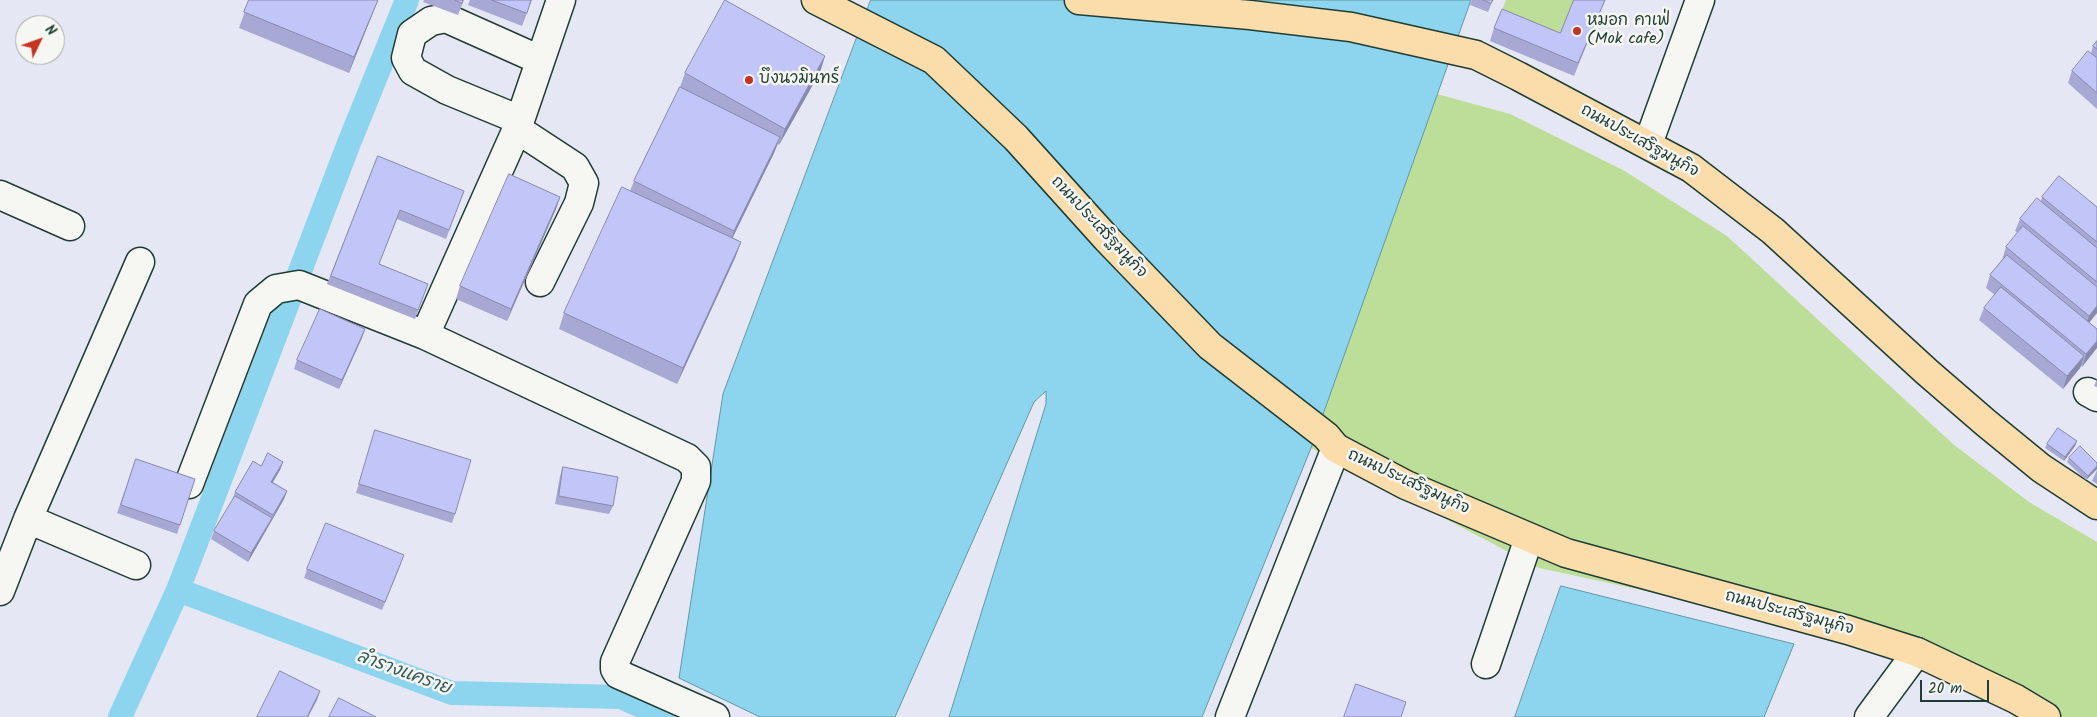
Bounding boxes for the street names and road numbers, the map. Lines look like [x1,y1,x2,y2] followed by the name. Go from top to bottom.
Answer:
[1577,102,1701,182] street label: ถนนประเสริฐมนูกิจ
[1046,173,1150,283] street label: ถนนประเสริฐมนูกิจ
[1344,446,1472,520] street label: ถนนประเสริฐมนูกิจ
[1723,588,1855,640] street label: ถนนประเสริฐมนูกิจ

